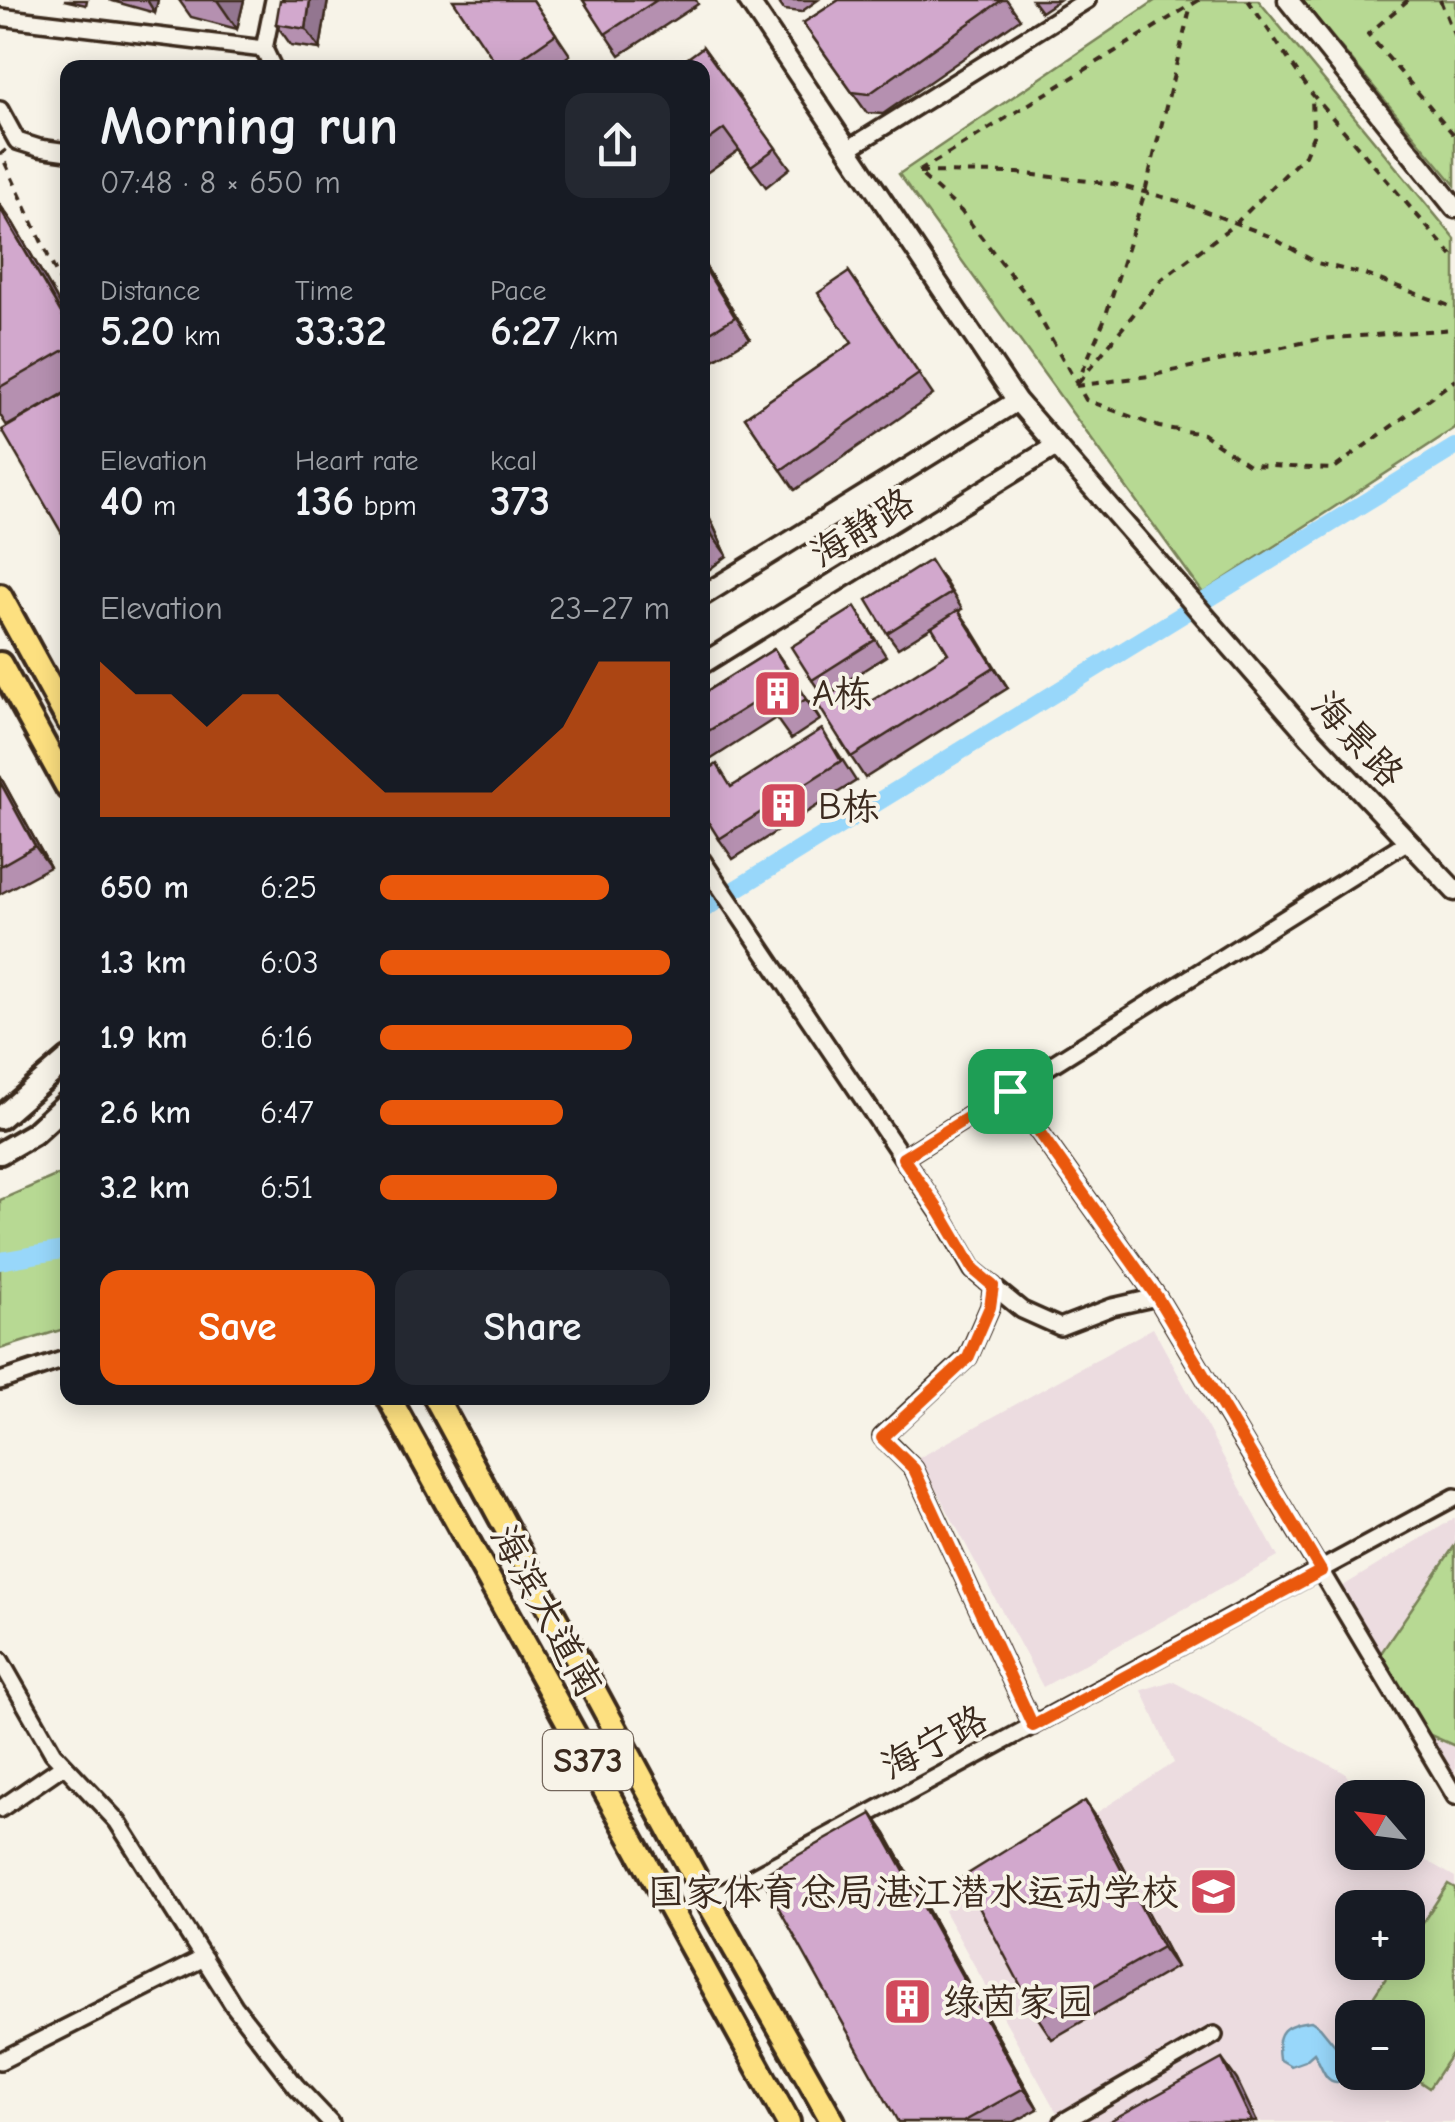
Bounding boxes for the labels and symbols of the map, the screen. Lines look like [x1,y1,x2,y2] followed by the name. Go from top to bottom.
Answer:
[803,479,923,577] street label: 海静路
[751,667,803,719] building icon: A栋
[812,672,872,716] place label: A栋
[1302,683,1412,796] street label: 海景路
[757,780,809,832] building icon: B栋
[818,785,880,829] place label: B栋
[968,1049,1053,1134] pin
[481,1518,611,1705] street label: 海滨大道南
[874,1697,995,1789] street label: 海宁路
[543,1730,633,1790] road number: S373
[1335,1780,1425,1870] north arrow
[1188,1866,1240,1918] school or university icon: 国家体育总局湛江潜水运动学校
[647,1871,1179,1915] place label: 国家体育总局湛江潜水运动学校
[881,1976,933,2028] building icon: 绿茵家园
[942,1981,1094,2025] place label: 绿茵家园

